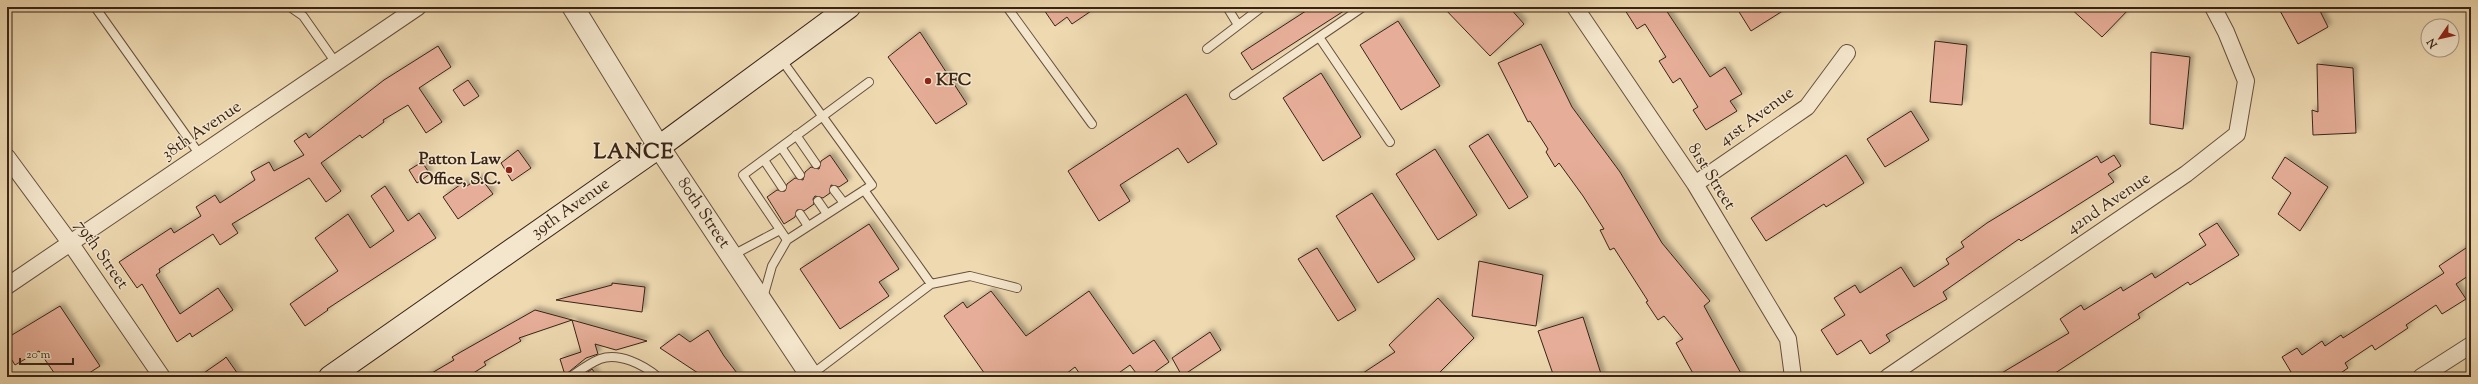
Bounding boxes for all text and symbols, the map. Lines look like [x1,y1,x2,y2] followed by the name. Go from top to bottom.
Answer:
[2420,18,2460,58] north arrow
[2423,35,2442,52] text: N
[936,69,971,93] place label: KFC
[923,76,933,86] marker: KFC
[1715,82,1799,152] street label: 41st Avenue
[157,95,247,167] street label: 38th Avenue
[593,138,675,168] district label: LANCE
[1681,139,1741,215] street label: 81st Street
[419,148,501,192] place label: Patton Law Office, S.C.
[504,165,514,175] marker: Patton Law Office, S.C.
[2062,167,2156,241] street label: 42nd Avenue
[527,173,615,245] street label: 39th Avenue
[671,173,736,254] street label: 80th Street
[68,215,134,295] street label: 79th Street
[20,340,73,366] scale bar
[26,346,51,364] text: 20 m

